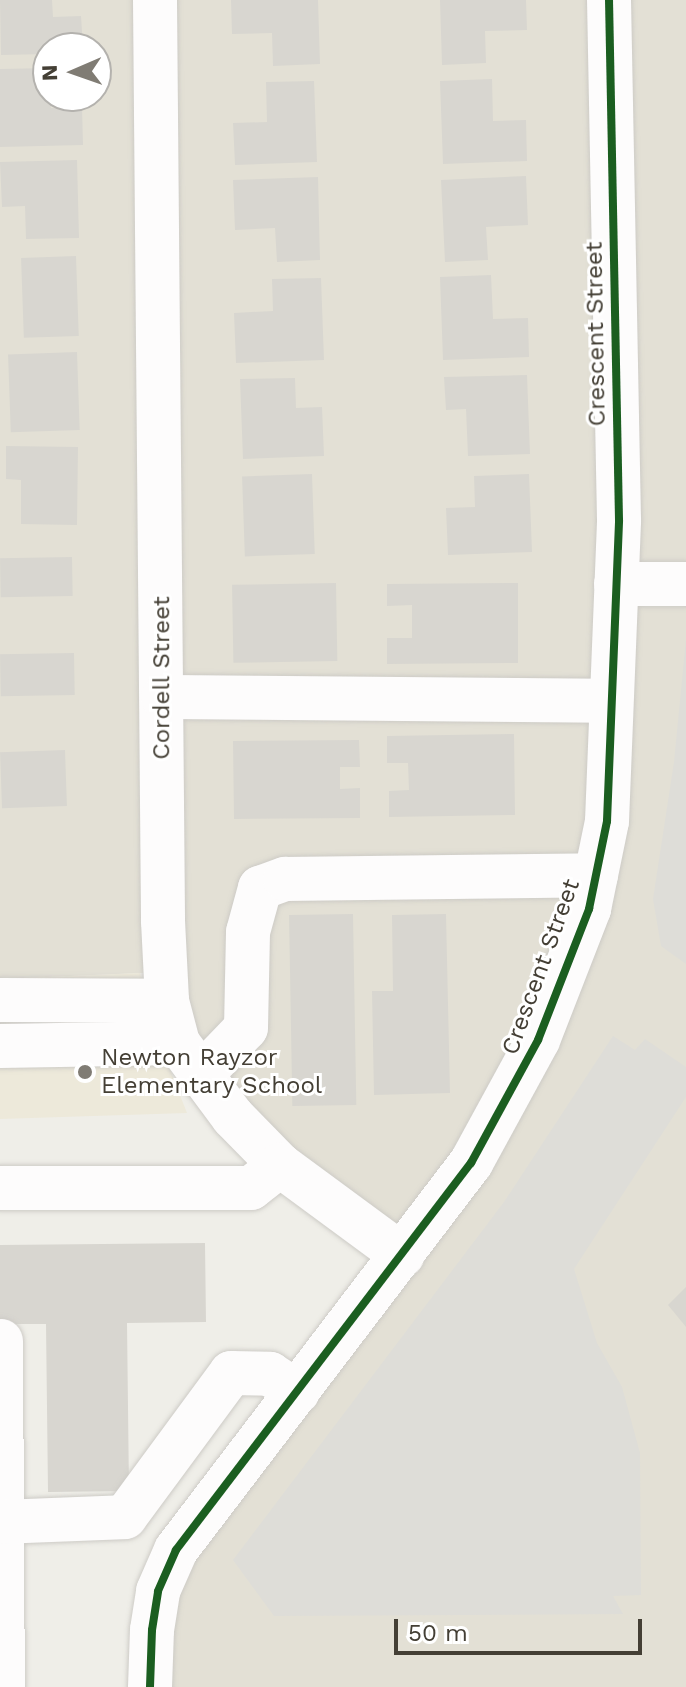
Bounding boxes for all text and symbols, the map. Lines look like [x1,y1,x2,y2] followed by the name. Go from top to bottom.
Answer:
[32,32,112,112] north arrow
[37,64,62,81] text: N
[580,241,612,427] street label: Crescent Street
[148,596,176,760] street label: Cordell Street
[496,875,586,1059] street label: Crescent Street
[101,1044,323,1100] place label: Newton Rayzor Elementary School
[76,1063,94,1081] marker: Newton Rayzor Elementary School
[398,1603,646,1653] scale bar
[408,1619,468,1647] text: 50 m

